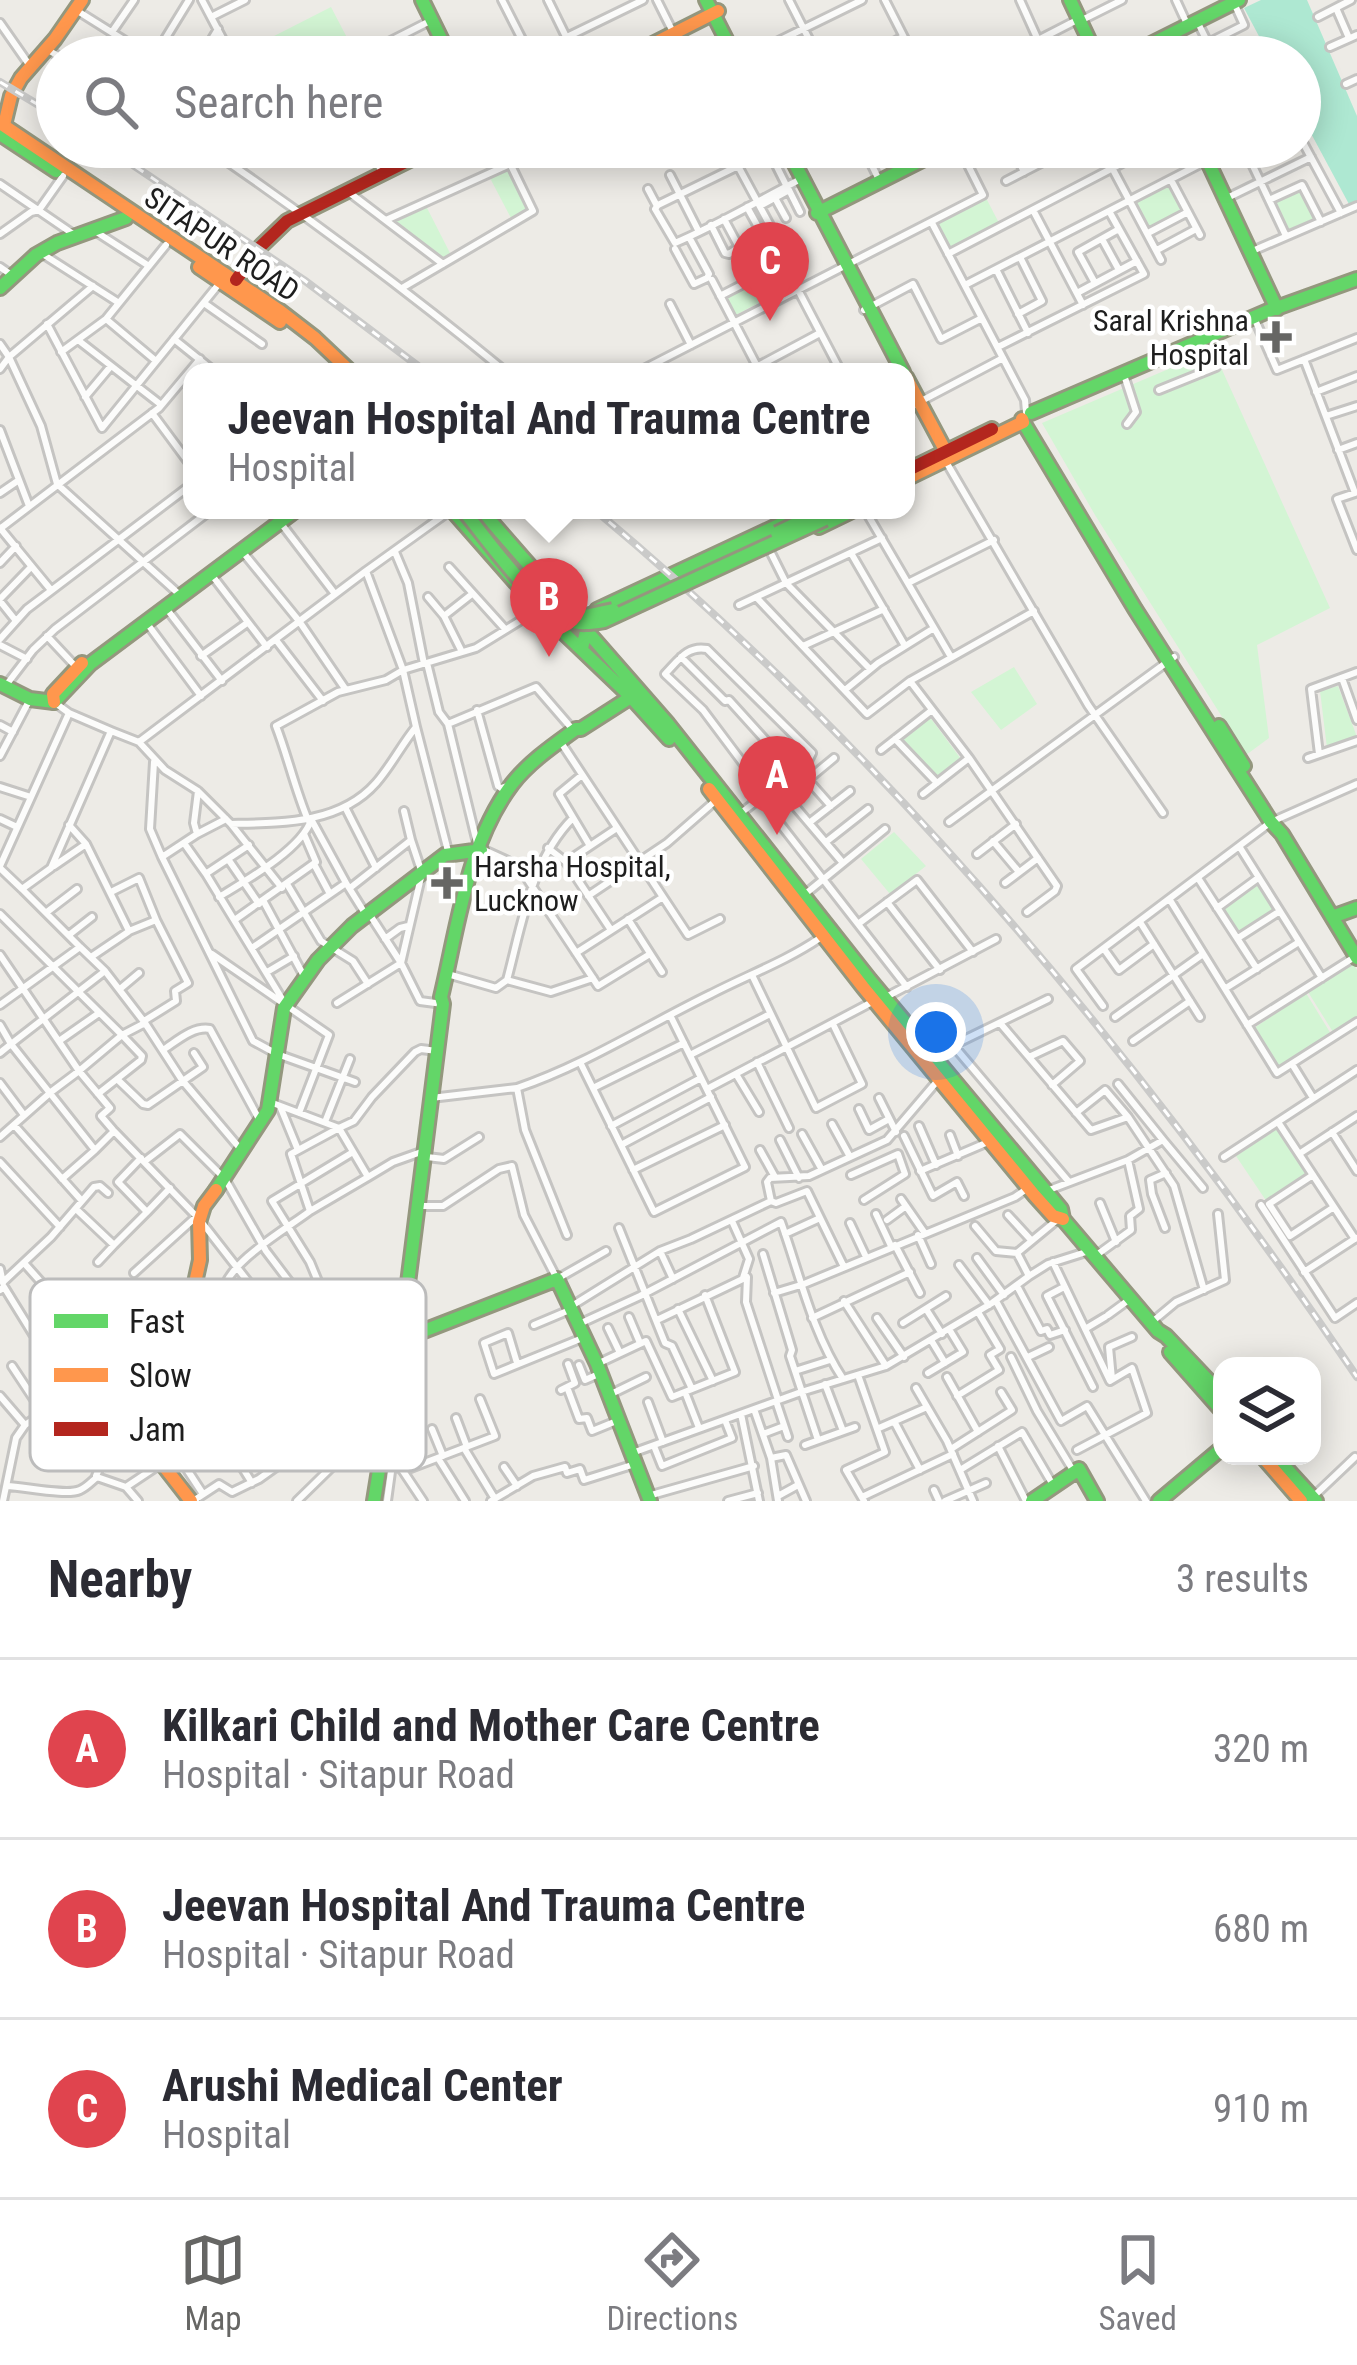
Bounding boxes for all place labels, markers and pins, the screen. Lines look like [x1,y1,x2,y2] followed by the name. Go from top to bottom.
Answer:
[731,222,809,321] pin: C
[1093,303,1249,372] place label: Saral Krishna Hospital
[1260,321,1292,353] marker: Saral Krishna Hospital
[510,558,588,657] pin: B
[738,736,816,835] pin: A
[474,849,671,918] place label: Harsha Hospital, Lucknow
[431,867,463,899] marker: Harsha Hospital, Lucknow

